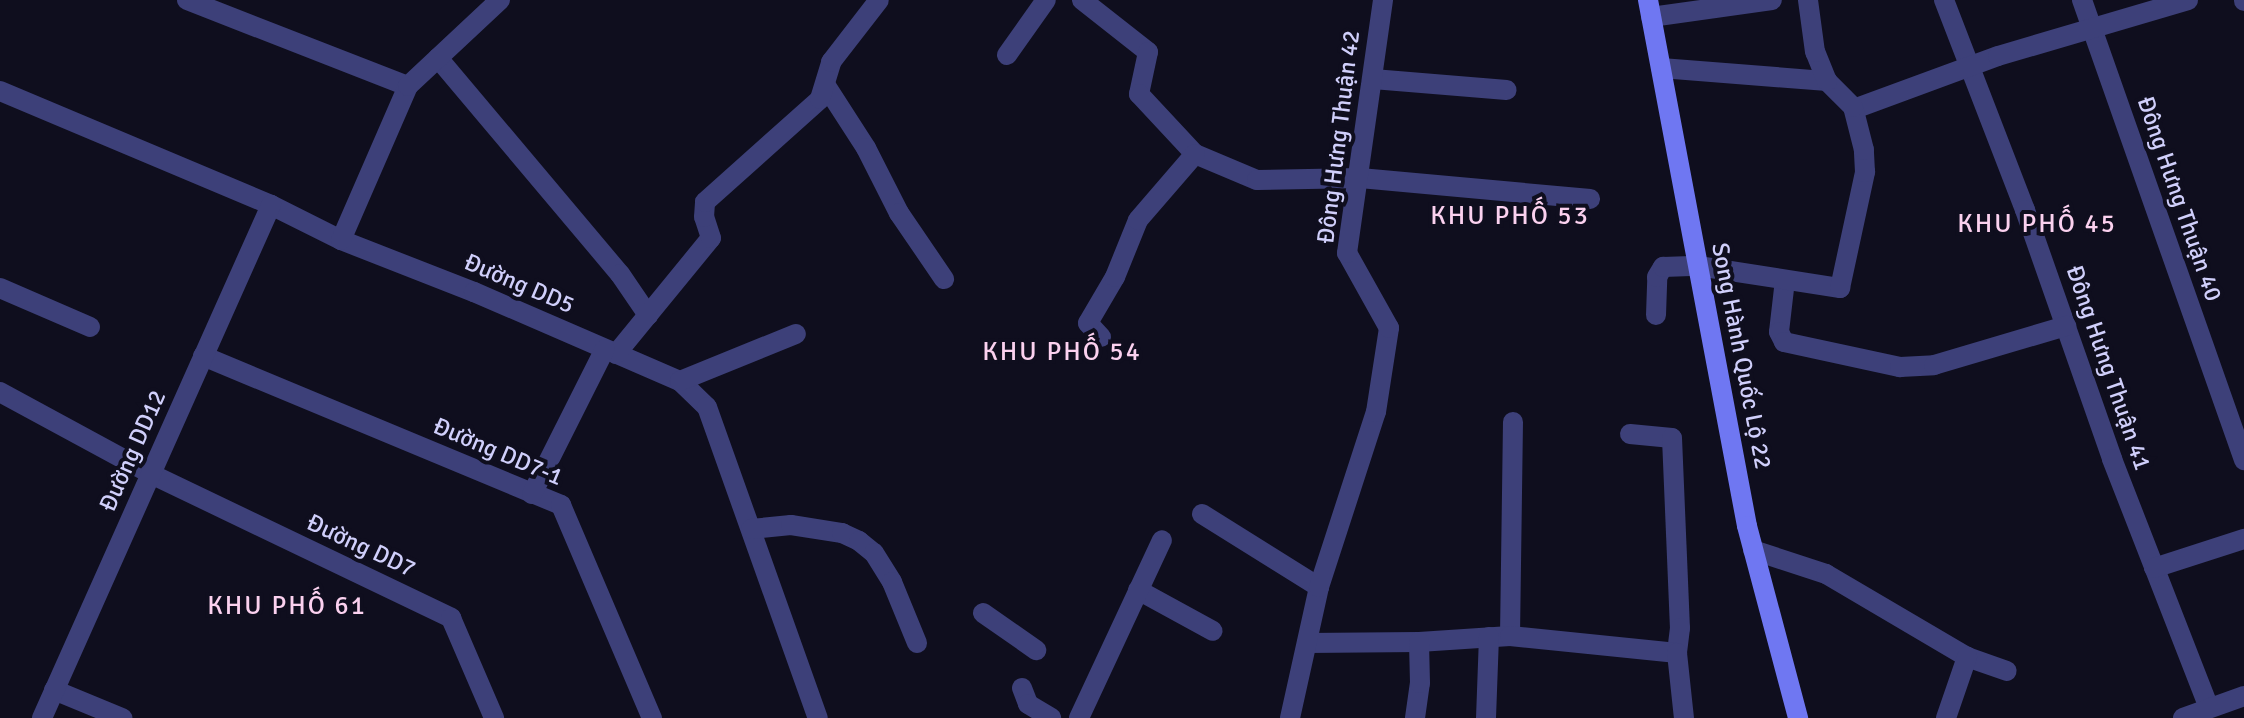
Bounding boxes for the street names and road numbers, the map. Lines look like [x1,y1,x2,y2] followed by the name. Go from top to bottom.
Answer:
[1312,29,1366,245] street label: Đông Hưng Thuận 42
[2130,93,2228,305] street label: Đông Hưng Thuận 40
[1705,240,1777,472] street label: Song Hành Quốc Lộ 22
[460,248,578,320] street label: Đường DD5
[2059,262,2157,474] street label: Đông Hưng Thuận 41
[93,386,173,516] street label: Đường DD12
[429,412,567,492] street label: Đường DD7-1
[302,508,420,584] street label: Đường DD7

